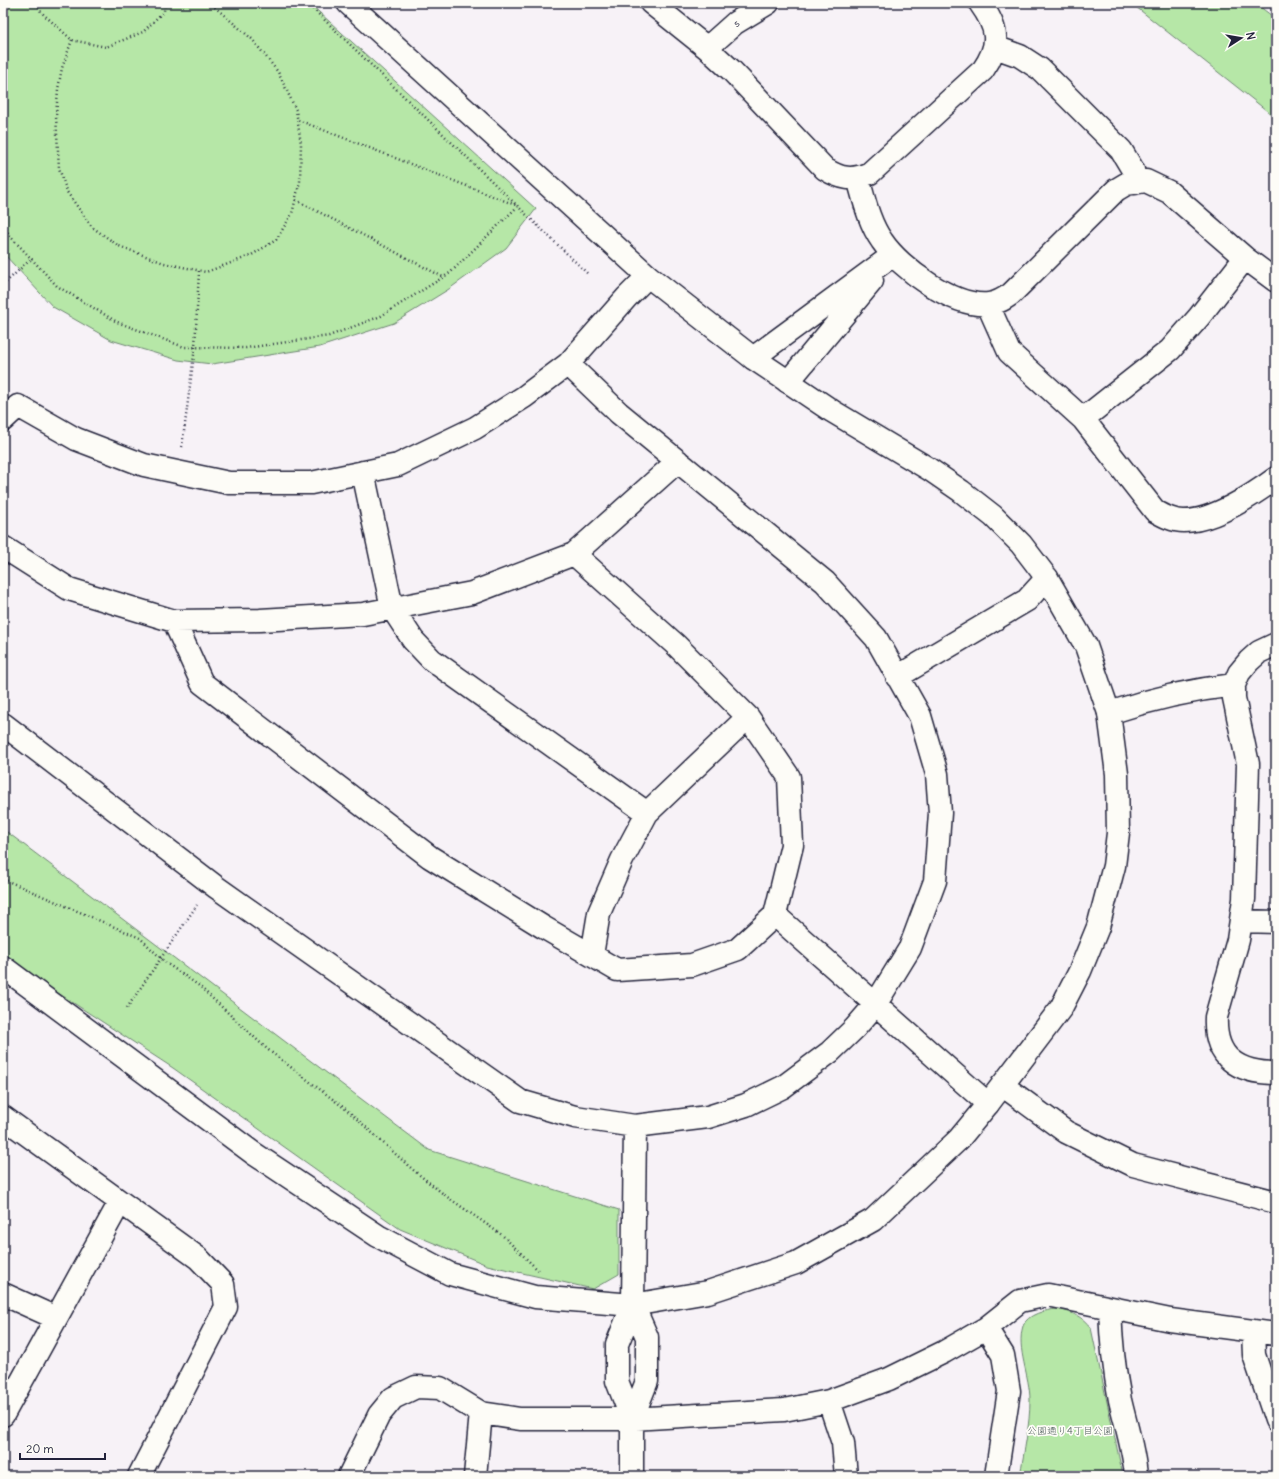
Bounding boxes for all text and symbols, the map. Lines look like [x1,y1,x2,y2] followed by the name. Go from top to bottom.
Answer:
[731,17,742,30] street label: s
[1221,18,1261,58] north arrow
[1243,31,1258,41] text: N
[1027,1424,1113,1437] park label: 公園通り4丁目公園
[20,1435,105,1461] scale bar
[26,1441,54,1456] text: 20 m

